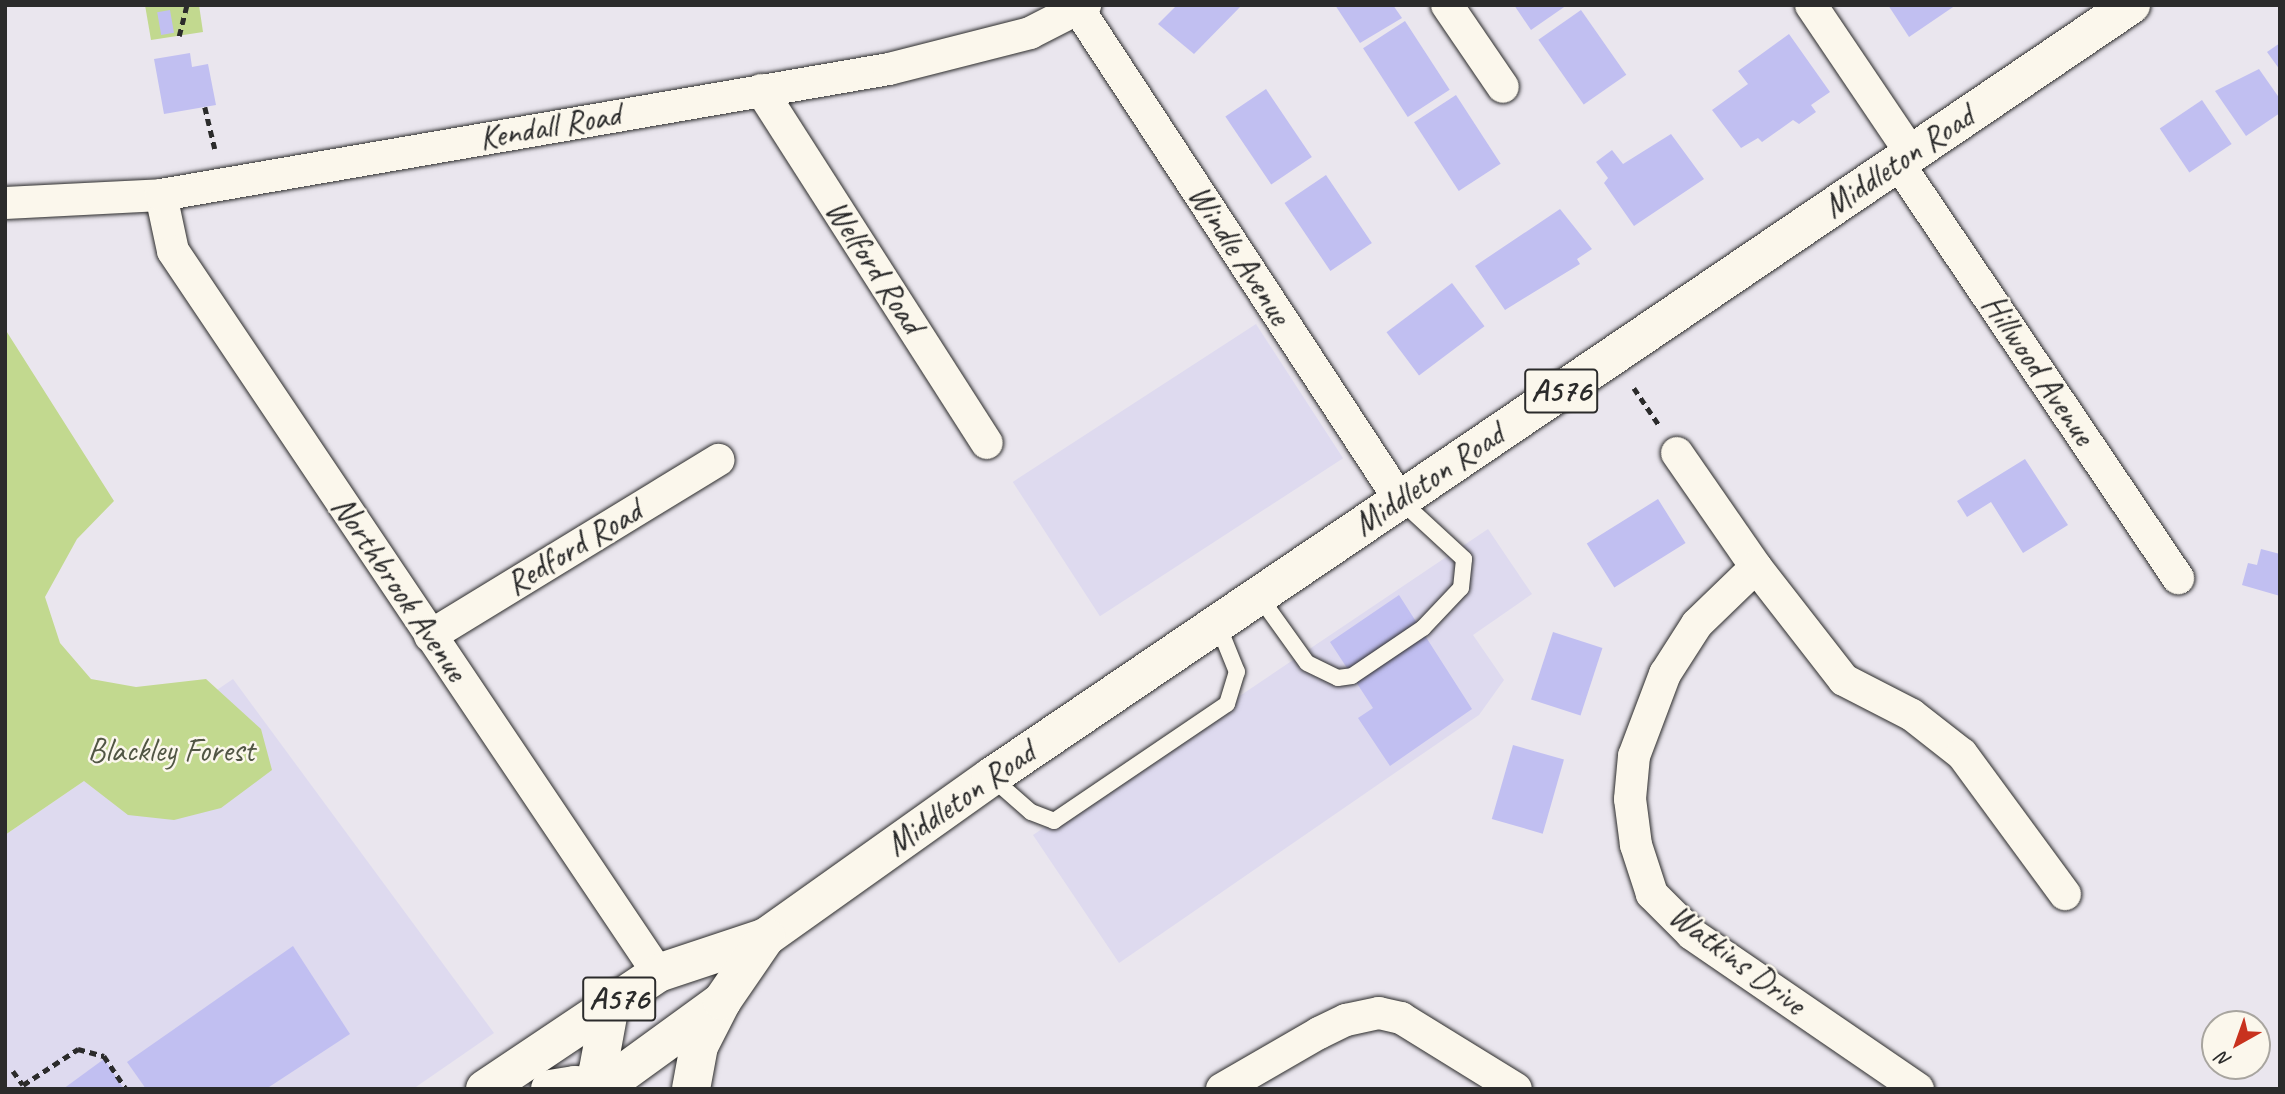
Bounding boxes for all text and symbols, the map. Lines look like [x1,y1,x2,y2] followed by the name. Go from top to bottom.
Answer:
[477,95,623,159] street label: Kendall Road
[1816,97,1982,227] street label: Middleton Road
[1179,178,1299,332] street label: Windle Avenue
[817,193,931,341] street label: Welford Road
[1973,287,2103,453] street label: Hillwood Avenue
[1522,362,1600,419] road number: A576
[1346,415,1512,545] street label: Middleton Road
[323,489,475,689] street label: Northbrook Avenue
[499,492,649,604] street label: Redford Road
[87,731,255,771] park label: Blackley Forest
[879,733,1043,865] street label: Middleton Road
[1661,896,1813,1024] street label: Watkins Drive
[580,970,658,1028] road number: A576
[2201,1010,2271,1080] north arrow
[2212,1047,2236,1073] text: N

